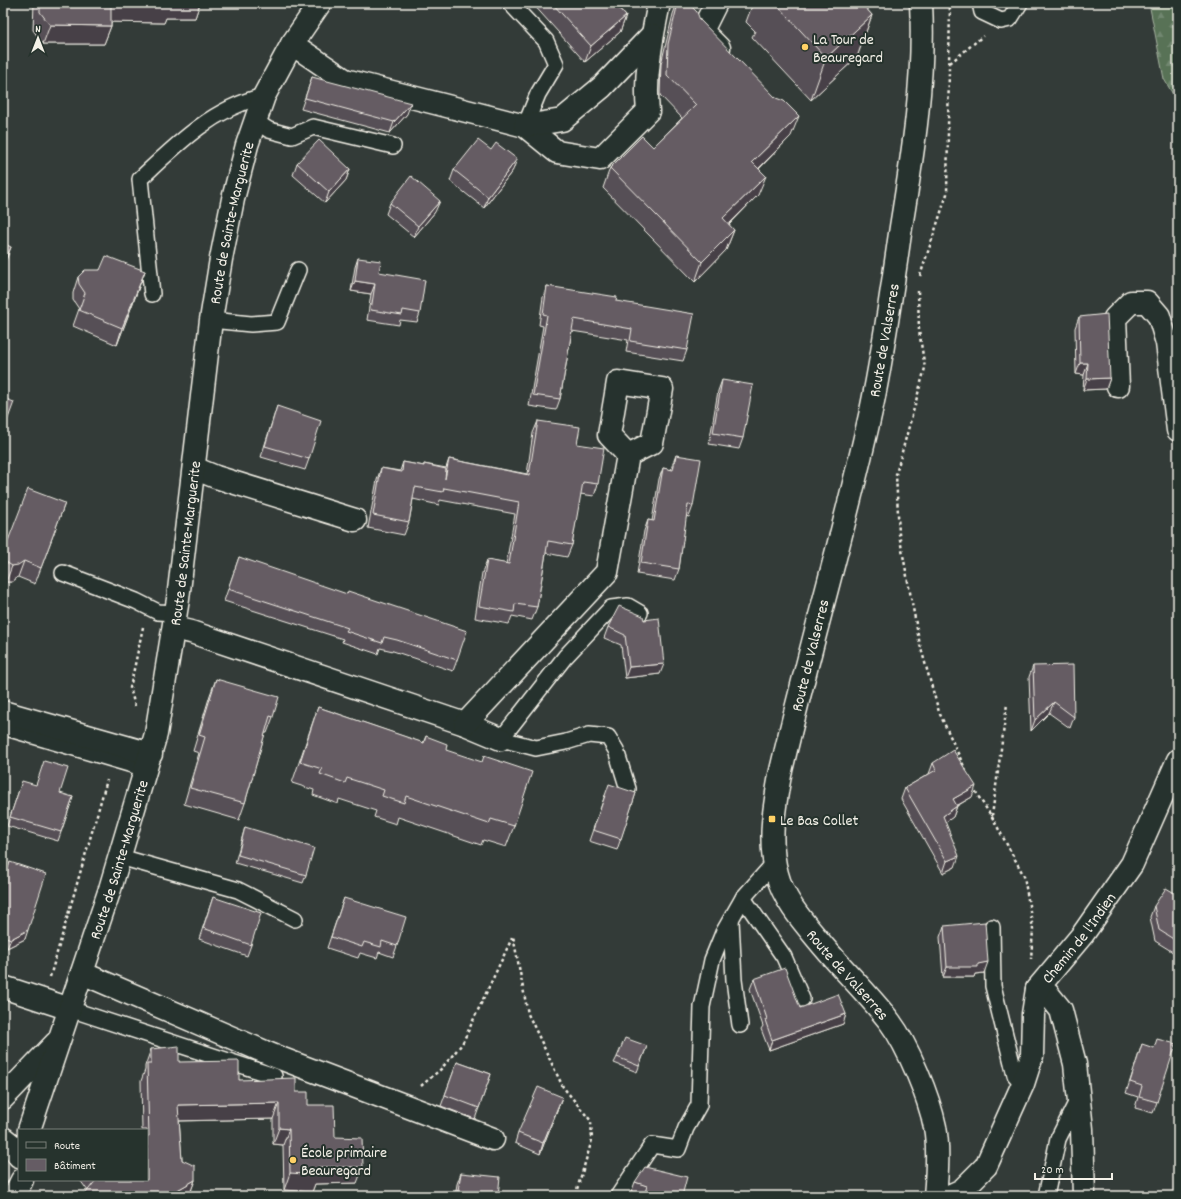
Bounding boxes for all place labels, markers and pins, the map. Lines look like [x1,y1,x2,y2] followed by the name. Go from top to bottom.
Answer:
[813,29,883,70] place label: La Tour de Beauregard
[800,42,810,52] marker: La Tour de Beauregard
[780,810,858,833] place label: Le Bas Collet
[767,814,777,824] marker: Le Bas Collet
[301,1142,387,1183] place label: École primaire Beauregard
[288,1155,298,1165] marker: École primaire Beauregard

